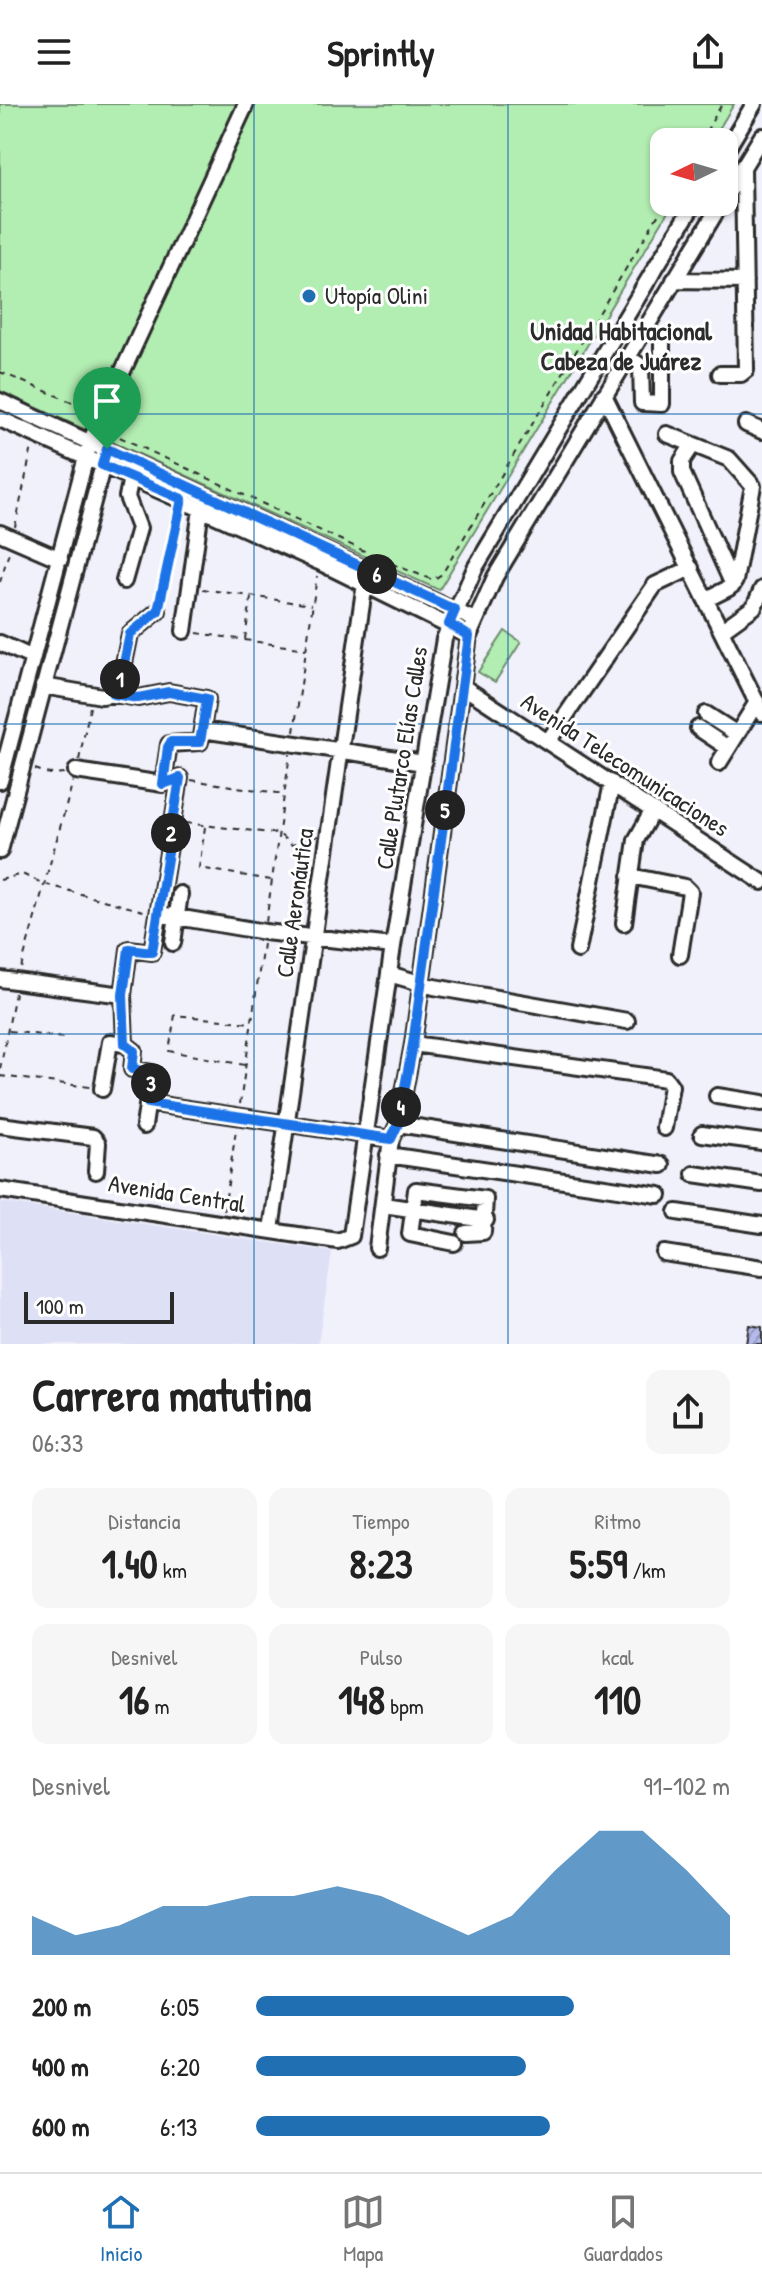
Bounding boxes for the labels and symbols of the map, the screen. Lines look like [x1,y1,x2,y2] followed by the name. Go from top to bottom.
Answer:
[650,128,738,216] north arrow
[325,279,428,311] place label: Utopía Olini
[300,287,318,305] marker: Utopía Olini
[530,313,713,378] district label: Unidad Habitacional Cabeza de Juárez
[73,367,141,449] pin
[357,554,397,594] pin: 6
[368,644,434,872] street label: Calle Plutarco Elías Calles
[100,659,140,699] pin: 1
[515,685,736,843] street label: Avenida Telecomunicaciones
[425,790,465,830] pin: 5
[151,813,191,853] pin: 2
[268,826,320,980] street label: Calle Aeronáutica
[131,1063,171,1103] pin: 3
[381,1087,421,1127] pin: 4
[106,1166,249,1220] street label: Avenida Central
[24,1288,174,1324] scale bar

